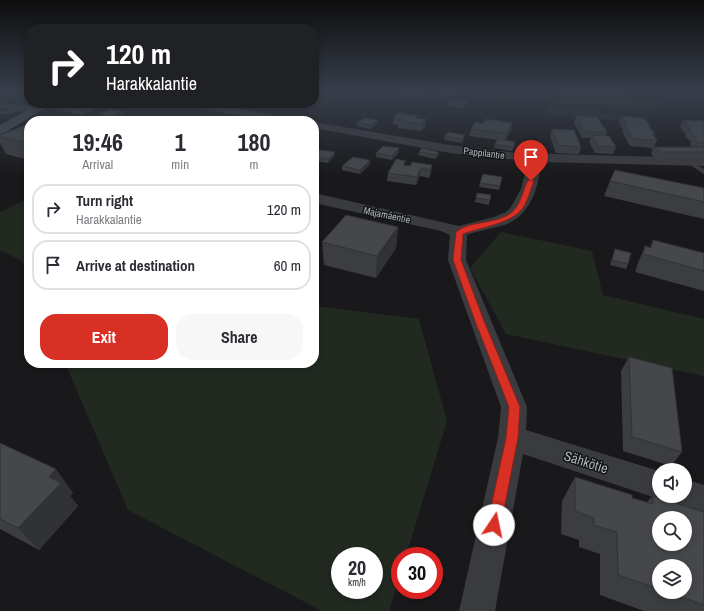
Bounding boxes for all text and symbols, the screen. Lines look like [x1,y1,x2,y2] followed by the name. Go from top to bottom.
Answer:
[106,35,171,73] text: 120 m
[40,40,92,92] icon: right
[106,71,197,96] text: Harakkalantie
[73,126,123,158] text: 19:46
[175,126,186,158] text: 1
[238,126,270,158] text: 180
[514,140,548,181] pin
[463,144,506,162] street label: Pappilantie
[520,146,542,168] icon: arrive
[82,156,113,173] text: Arrival
[171,156,189,173] text: min
[250,156,258,173] text: m
[76,190,133,211] text: Turn right
[42,198,64,220] icon: right
[267,199,301,220] text: 120 m
[362,204,412,226] street label: Majamäentie
[76,211,142,228] text: Harakkalantie
[42,254,64,276] icon: arrive
[76,255,195,276] text: Arrive at destination
[274,255,301,276] text: 60 m
[40,314,168,360] button: Exit
[176,314,303,360] button: Share
[562,446,610,478] street label: Sähkötie
[652,463,692,599] map controls
[652,463,692,503] button: sound
[473,504,515,546] position arrow
[652,511,692,551] button: search
[391,547,443,599] speed limit sign: 30
[348,554,366,581] text: 20
[652,559,692,599] button: layers
[348,576,366,589] text: km/h

